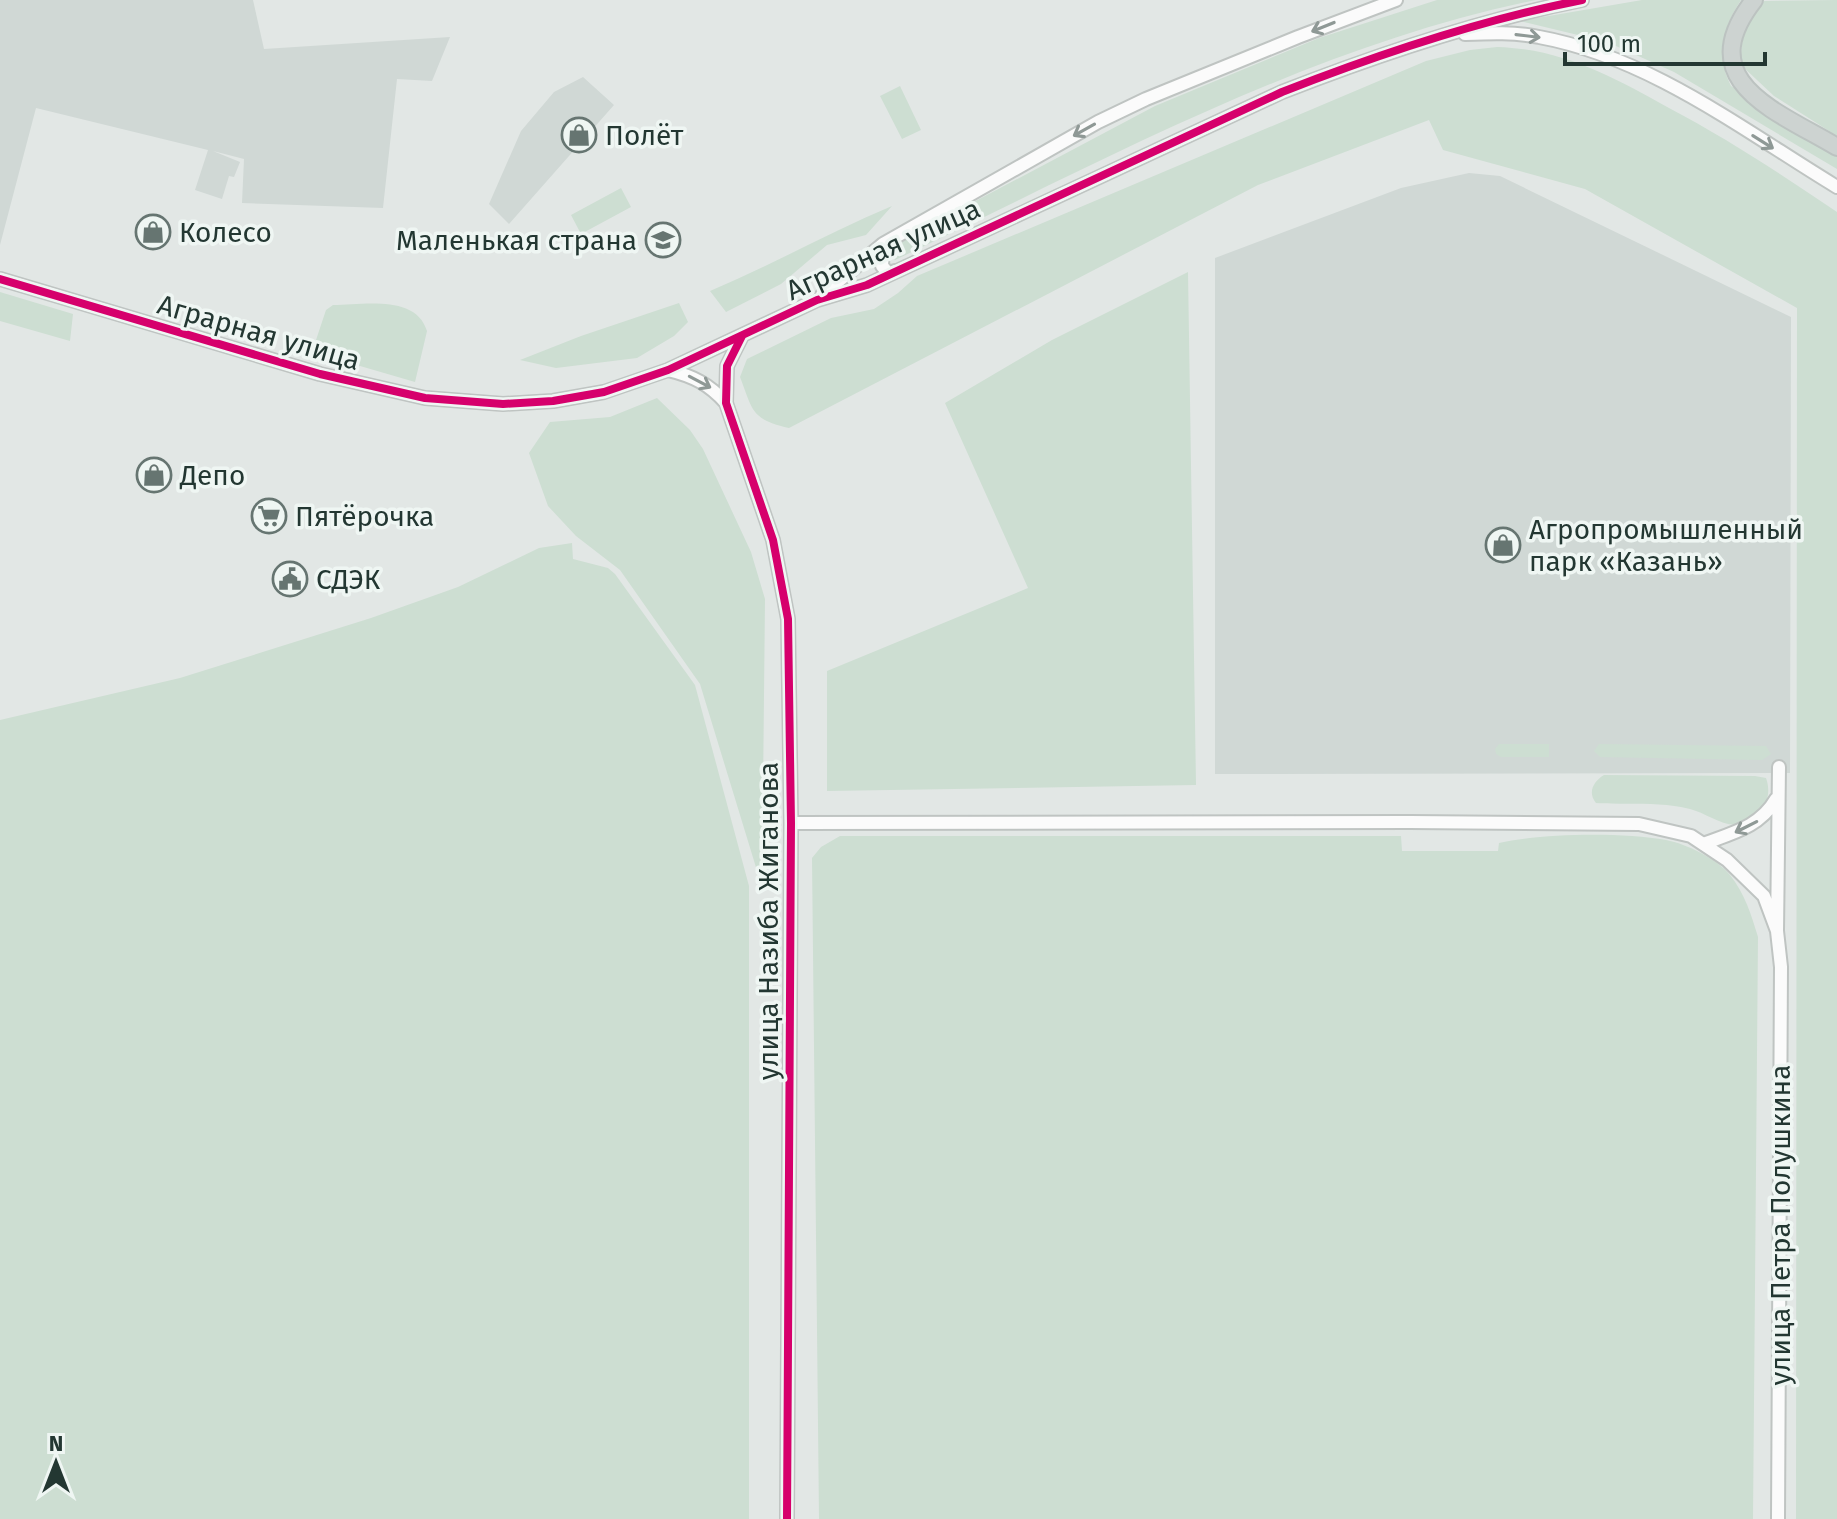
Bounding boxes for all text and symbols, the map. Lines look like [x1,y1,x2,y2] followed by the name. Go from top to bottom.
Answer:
[1565,16,1765,66] scale bar
[1311,20,1336,35] one-way arrow
[1514,28,1541,43] one-way arrow
[1577,30,1641,58] text: 100 m
[560,116,598,154] shop icon: Полёт
[605,119,684,152] place label: Полёт
[1073,122,1096,138] one-way arrow
[1751,134,1774,150] one-way arrow
[781,192,985,307] street label: Аграрная улица
[134,213,172,251] shop icon: Колесо
[179,216,272,249] place label: Колесо
[644,221,682,259] school or university icon: Маленькая страна
[396,224,637,257] place label: Маленькая страна
[154,288,364,377] street label: Аграрная улица
[688,374,711,390] one-way arrow
[135,456,173,494] shop icon: Депо
[179,459,245,492] place label: Депо
[250,497,288,535] supermarket icon: Пятёрочка
[295,500,434,533] place label: Пятёрочка
[1529,513,1803,578] place label: Агропромышленный парк «Казань»
[1484,526,1522,564] shop icon: Агропромышленный парк «Казань»
[271,560,309,598] public building icon: СДЭК
[316,563,381,596] place label: СДЭК
[752,762,785,1080] street label: улица Назиба Жиганова
[1735,819,1758,835] one-way arrow
[1764,1065,1797,1385] street label: улица Петра Полушкина
[16,1423,96,1503] north arrow
[49,1430,63,1457] text: N

